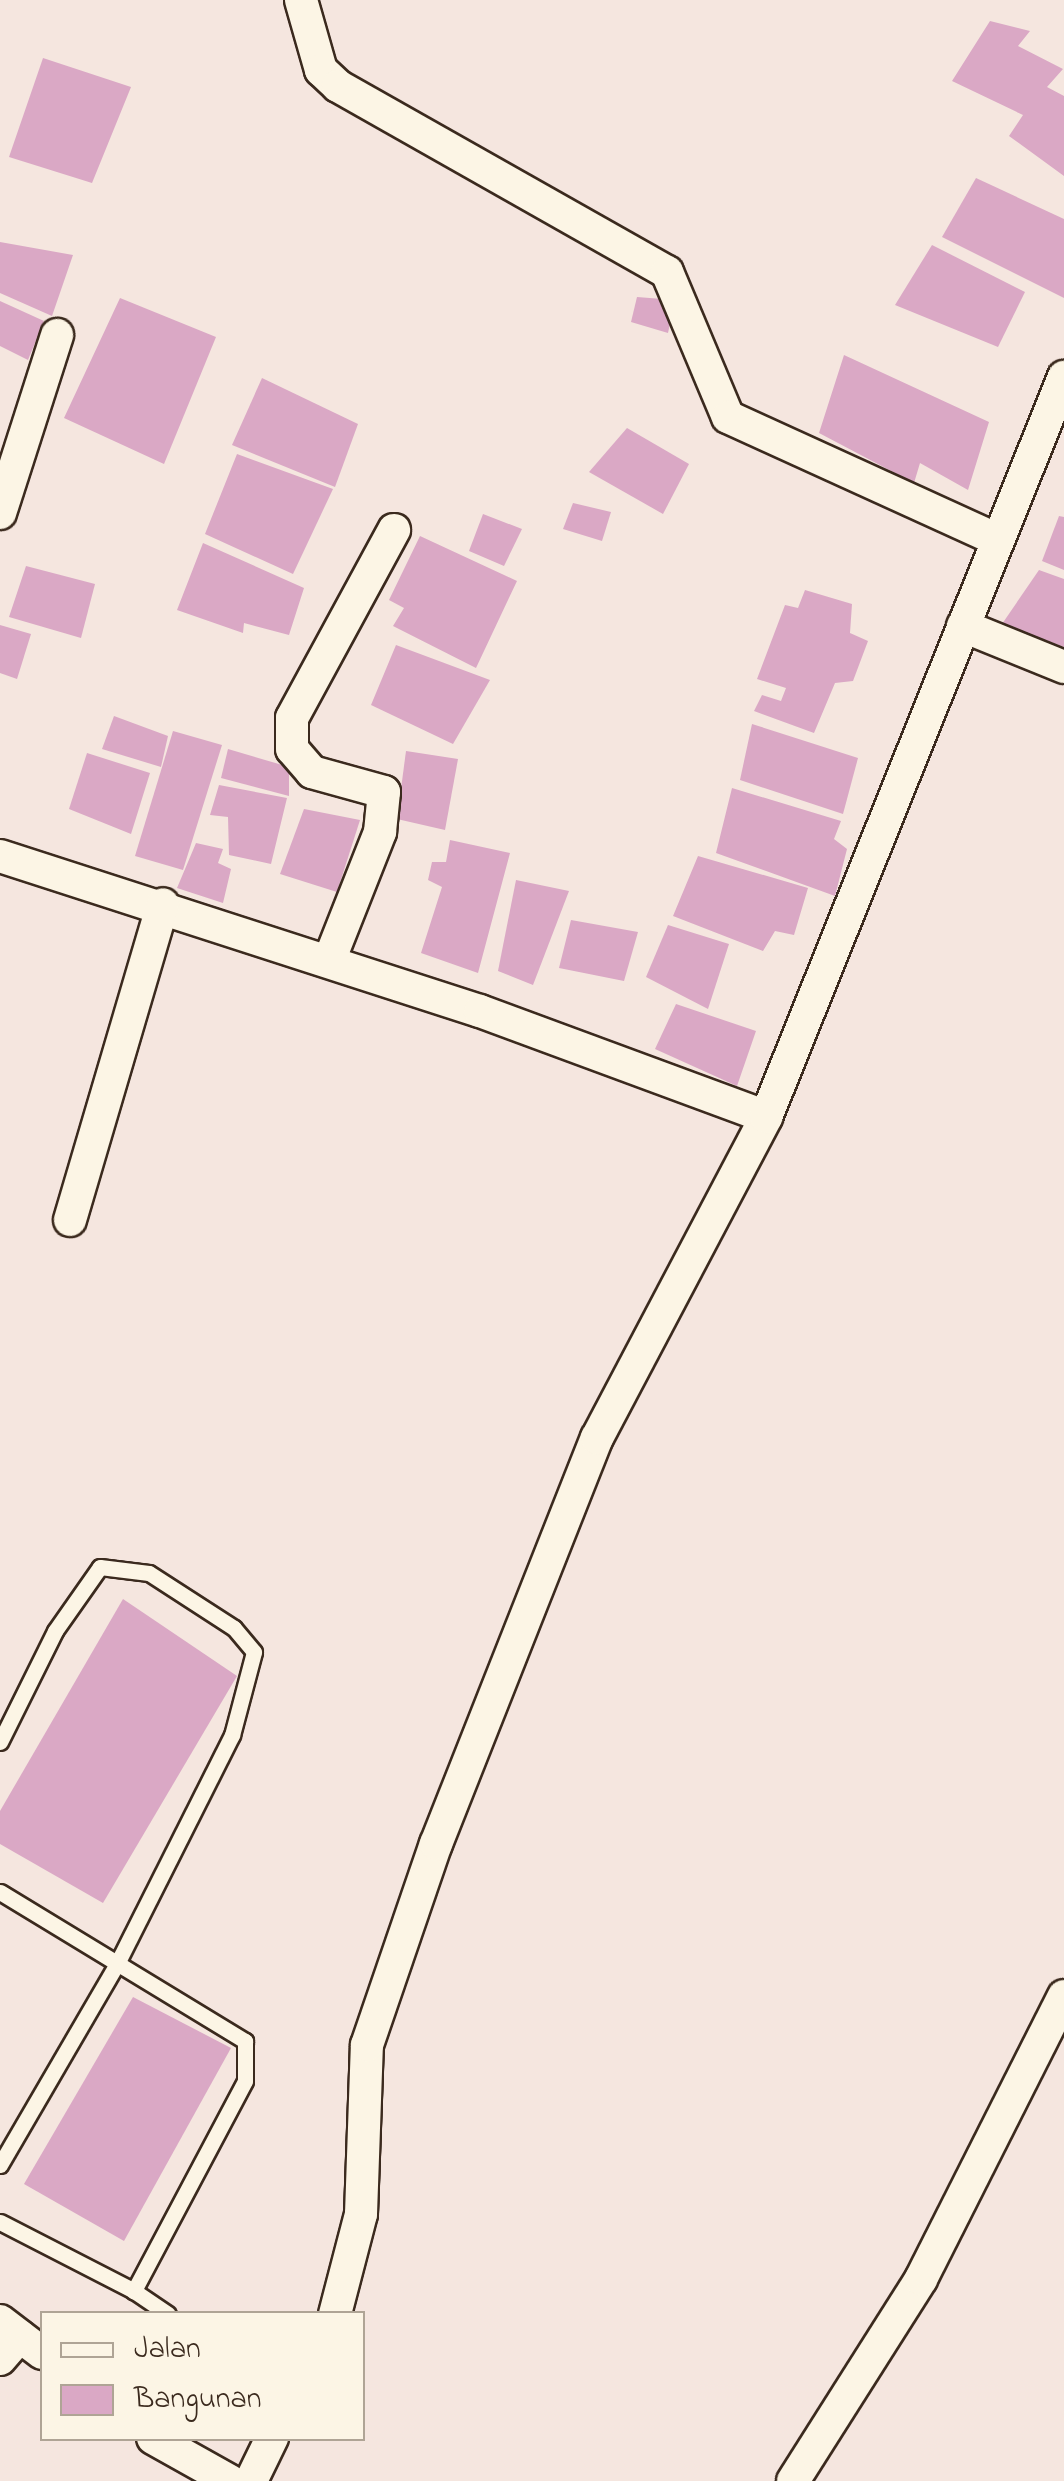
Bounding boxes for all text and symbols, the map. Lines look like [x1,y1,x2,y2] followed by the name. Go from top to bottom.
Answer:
[40,2311,365,2441] legend
[134,2328,201,2372] text: Jalan
[134,2378,262,2422] text: Bangunan

